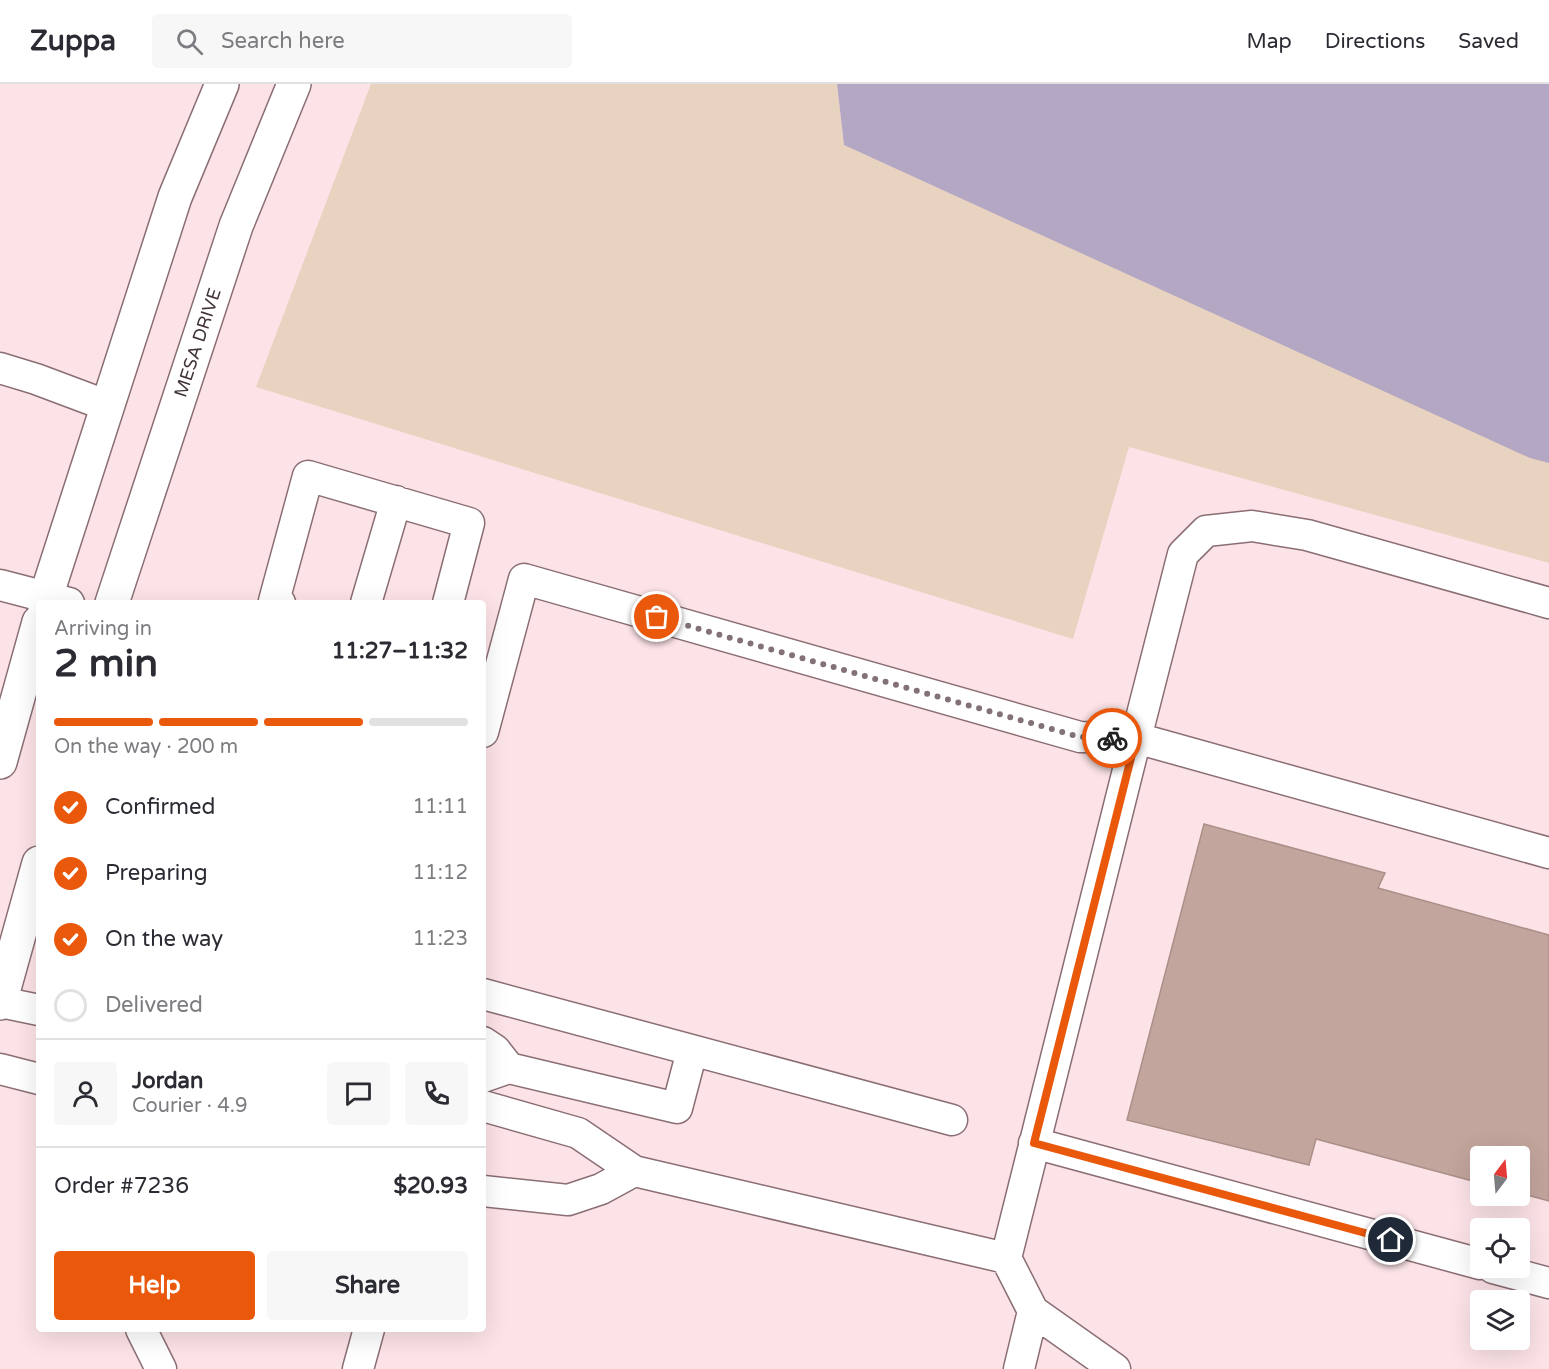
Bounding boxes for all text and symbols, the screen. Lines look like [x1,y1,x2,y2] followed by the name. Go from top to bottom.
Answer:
[152,14,572,68] search box
[30,24,116,58] text: Zuppa
[173,25,206,58] icon: search
[221,28,345,54] text: Search here
[1246,29,1292,54] text: Map
[1325,29,1425,54] text: Directions
[1458,29,1519,54] text: Saved
[169,285,226,400] street label: MESA DRIVE
[631,591,682,642] pin
[640,600,673,633] icon: bag
[54,617,152,641] text: Arriving in
[331,638,468,664] text: 11:27–11:32
[54,640,158,687] text: 2 min
[1082,708,1142,768] courier
[1096,722,1129,755] icon: bike
[54,735,238,759] text: On the way · 200 m
[54,791,87,824] icon: check
[105,794,215,820] text: Confirmed
[413,795,468,819] text: 11:11
[54,857,87,890] icon: check
[105,860,208,886] text: Preparing
[413,861,468,885] text: 11:12
[54,923,87,956] icon: check
[105,926,223,952] text: On the way
[413,927,468,951] text: 11:23
[105,992,203,1018] text: Delivered
[54,1062,117,1125] button: person
[327,1062,390,1125] button: chat
[405,1062,468,1125] button: phone
[132,1068,203,1094] text: Jordan
[132,1094,247,1118] text: Courier · 4.9
[1470,1146,1530,1206] north arrow
[1470,1146,1530,1350] map controls
[54,1173,189,1199] text: Order #7236
[393,1173,468,1199] text: $20.93
[1365,1214,1416,1265] pin
[1470,1218,1530,1278] button: locate
[1374,1223,1407,1256] icon: home
[54,1251,255,1320] button: Help
[267,1251,468,1320] button: Share
[1470,1290,1530,1350] button: layers

